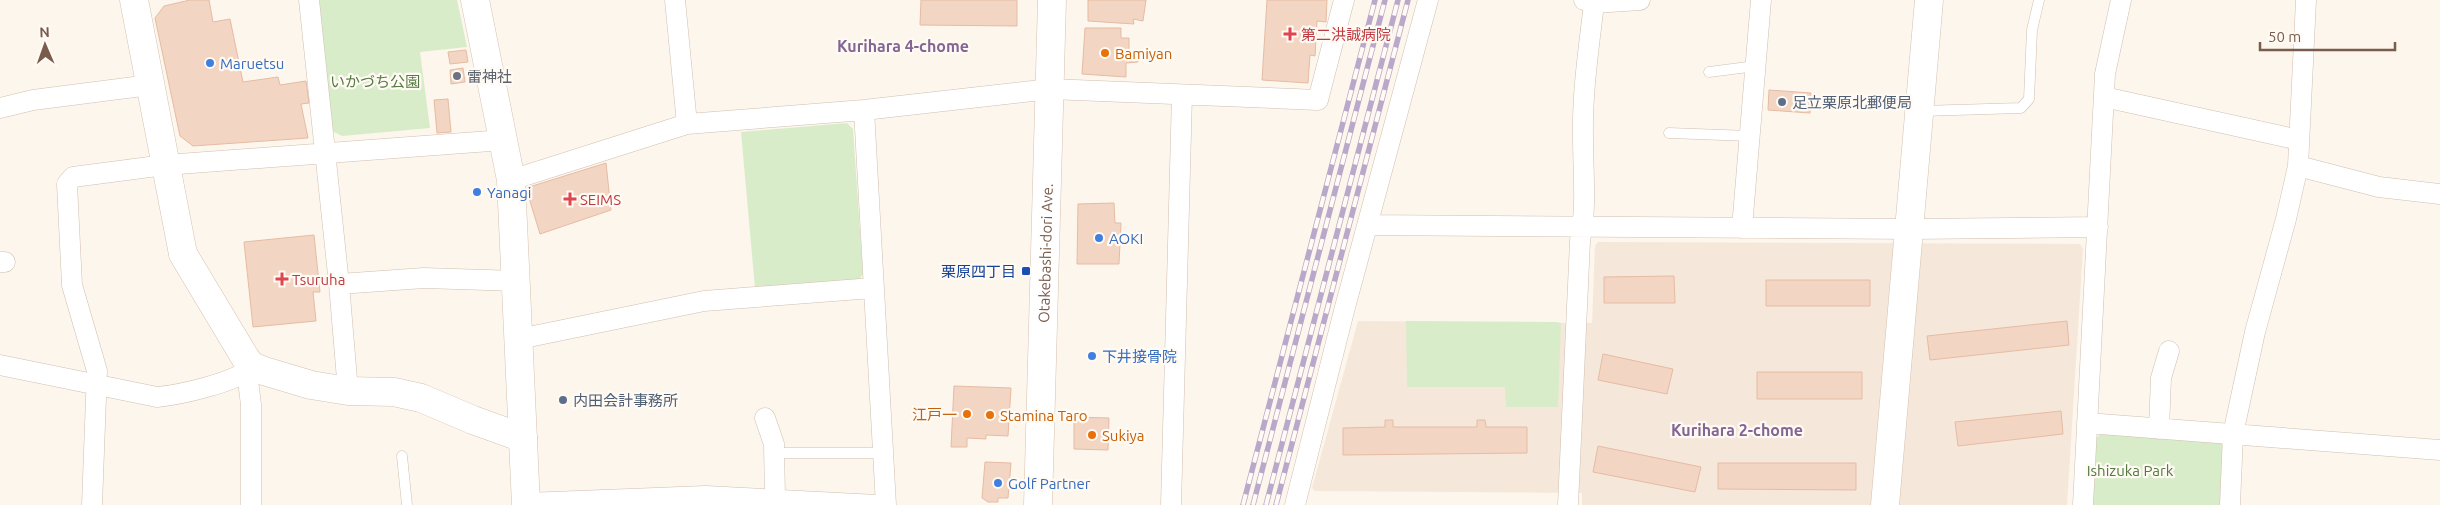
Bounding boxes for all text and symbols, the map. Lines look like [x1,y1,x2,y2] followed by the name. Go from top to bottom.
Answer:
[20,20,70,70] north arrow
[2260,20,2395,52] scale bar
[39,24,50,40] text: N
[1301,26,1391,43] place label: 第二洪誠病院
[1283,27,1297,41] marker: 第二洪誠病院
[2268,28,2301,45] text: 50 m
[837,37,969,55] district label: Kurihara 4-chome
[1115,45,1172,62] place label: Bamiyan
[1099,47,1111,59] marker: Bamiyan
[220,55,284,72] place label: Maruetsu
[204,57,216,69] marker: Maruetsu
[467,68,512,85] place label: 雷神社
[451,70,463,82] marker: 雷神社
[330,73,420,90] park label: いかづち公園
[1792,94,1912,111] place label: 足立栗原北郵便局
[1776,96,1788,108] marker: 足立栗原北郵便局
[1035,183,1055,323] street label: Otakebashi-dori Ave.
[487,184,531,201] place label: Yanagi
[471,186,483,198] marker: Yanagi
[580,191,621,208] place label: SEIMS
[564,193,576,205] marker: SEIMS
[1109,230,1143,247] place label: AOKI
[1093,232,1105,244] marker: AOKI
[941,263,1016,280] place label: 栗原四丁目
[1020,265,1032,277] marker: 栗原四丁目
[292,271,345,288] place label: Tsuruha
[276,273,288,285] marker: Tsuruha
[1102,348,1177,365] place label: 下井接骨院
[1086,350,1098,362] marker: 下井接骨院
[573,392,678,409] place label: 内田会計事務所
[557,394,569,406] marker: 内田会計事務所
[912,406,957,423] place label: 江戸一
[1000,407,1088,424] place label: Stamina Taro
[961,408,973,420] marker: 江戸一
[984,409,996,421] marker: Stamina Taro
[1671,421,1803,439] district label: Kurihara 2-chome
[1102,427,1145,444] place label: Sukiya
[1086,429,1098,441] marker: Sukiya
[2087,462,2174,479] park label: Ishizuka Park
[1008,475,1091,492] place label: Golf Partner
[992,477,1004,489] marker: Golf Partner

